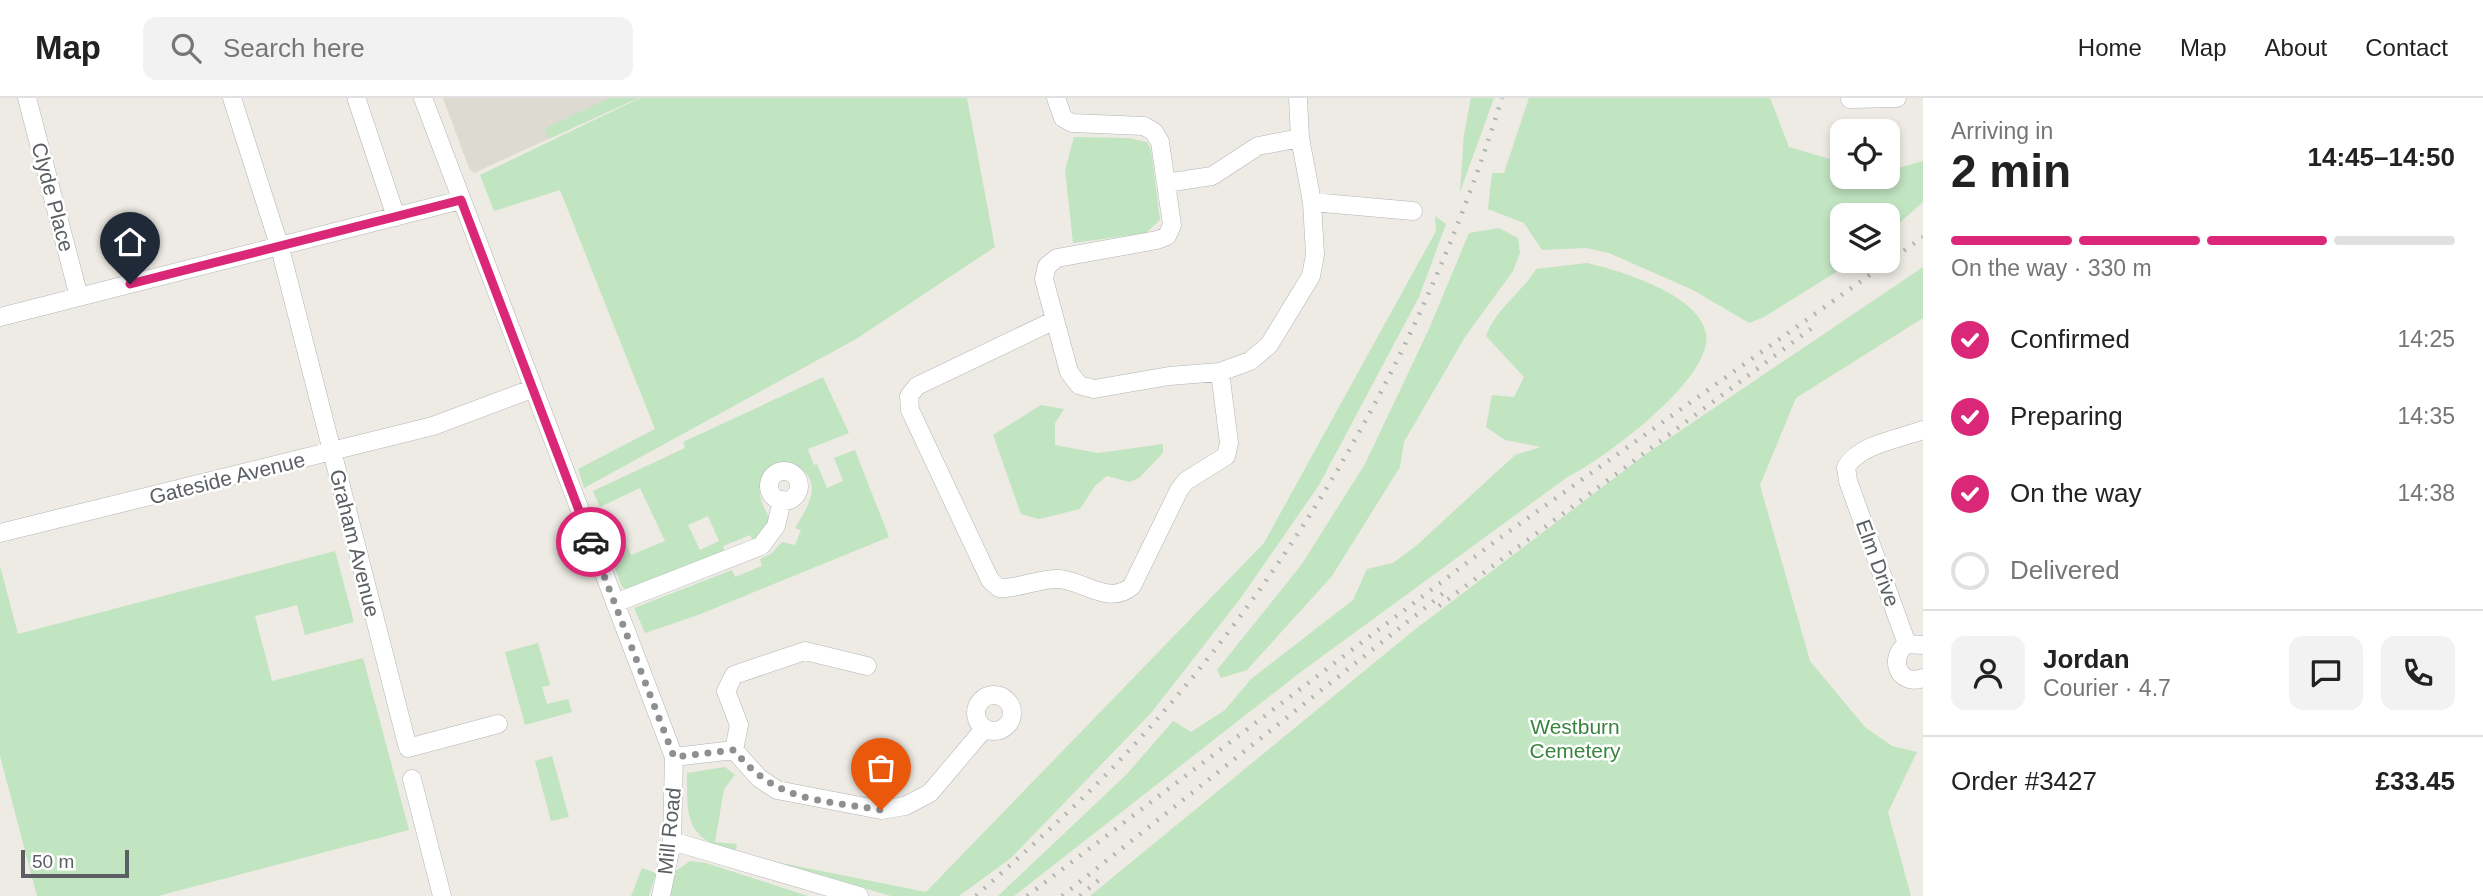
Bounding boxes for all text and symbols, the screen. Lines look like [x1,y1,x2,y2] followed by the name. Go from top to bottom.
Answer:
[143,17,633,80] search box
[35,29,101,66] text: Map
[167,29,205,67] icon: search
[223,33,365,63] text: Search here
[2078,34,2142,61] text: Home
[2180,34,2227,61] text: Map
[2265,34,2327,61] text: About
[2365,34,2448,61] text: Contact
[1951,118,2053,144] text: Arriving in
[1830,119,1900,273] map controls
[1830,119,1900,189] button: locate
[27,140,79,254] street label: Clyde Place
[2308,142,2455,172] text: 14:45–14:50
[1951,145,2071,197] text: 2 min
[1830,203,1900,273] button: layers
[100,212,160,284] pin
[111,223,149,261] icon: home
[1951,255,2152,281] text: On the way · 330 m
[1951,321,1989,359] icon: check
[2010,324,2130,354] text: Confirmed
[2397,326,2455,352] text: 14:25
[1951,398,1989,436] icon: check
[2010,401,2123,431] text: Preparing
[2397,403,2455,429] text: 14:35
[147,448,307,508] street label: Gateside Avenue
[326,467,384,619] street label: Graham Avenue
[1951,475,1989,513] icon: check
[2010,478,2142,508] text: On the way
[2397,480,2455,506] text: 14:38
[556,507,626,577] courier
[1852,516,1904,610] street label: Elm Drive
[572,523,610,561] icon: car
[2010,555,2120,585] text: Delivered
[1951,636,2025,710] button: person
[2289,636,2363,710] button: chat
[2381,636,2455,710] button: phone
[2043,644,2130,674] text: Jordan
[2043,675,2171,701] text: Courier · 4.7
[1529,715,1621,762] park label: Westburn Cemetery
[851,738,911,810] pin
[862,749,900,787] icon: bag
[1951,766,2097,796] text: Order #3427
[2375,766,2455,796] text: £33.45
[653,786,685,876] street label: Mill Road
[21,847,130,879] scale bar
[32,851,74,872] text: 50 m

